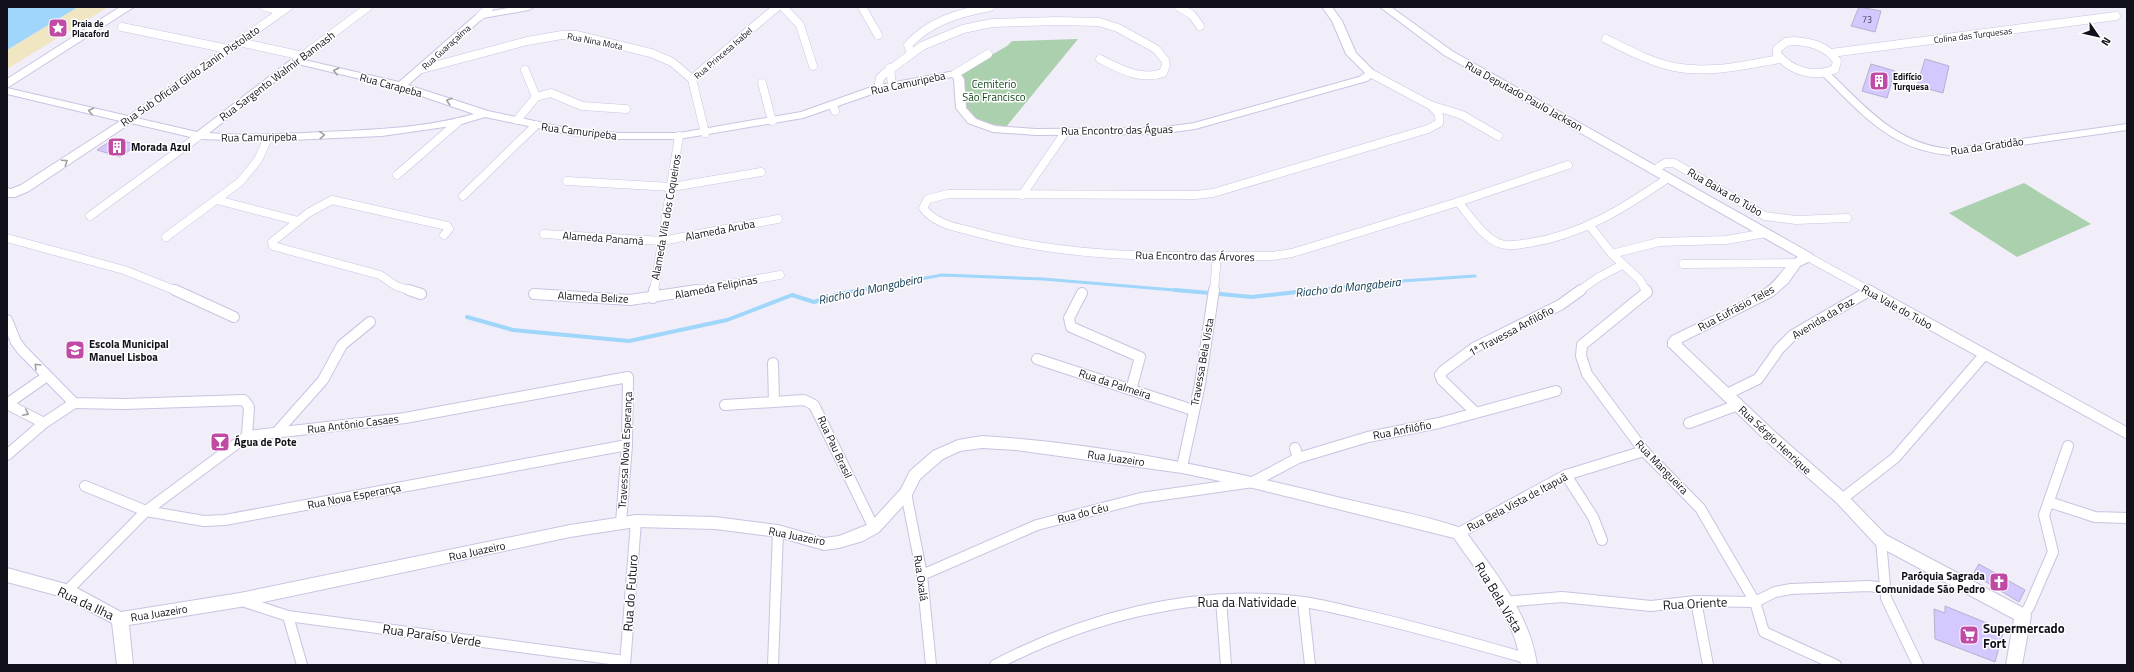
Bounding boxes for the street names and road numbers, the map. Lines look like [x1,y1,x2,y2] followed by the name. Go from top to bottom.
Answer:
[419,21,474,72] street label: Rua Guaraçaíma
[117,22,263,130] street label: Rua Sub Oficial Gildo Zanin Pistolato
[691,24,755,82] street label: Rua Princesa Isabel
[1933,24,2013,46] street label: Colina das Turquesas
[216,27,338,125] street label: Rua Sargento Walmir Bannash
[566,29,624,53] street label: Rua Nina Mota
[1462,57,1586,135] street label: Rua Deputado Paulo Jackson
[869,67,947,99] street label: Rua Camuripeba
[358,69,424,101] street label: Rua Carapeba
[540,118,618,144] street label: Rua Camuripeba
[1061,121,1173,139] street label: Rua Encontro das Águas
[221,128,298,146] street label: Rua Camuripeba
[1949,133,2025,159] street label: Rua da Gratidão
[647,153,685,281] street label: Alameda Vila dos Coqueiros
[1684,164,1766,220] street label: Rua Baixa do Tubo
[684,215,757,245] street label: Alameda Aruba
[562,227,645,249] street label: Alameda Panamá
[1135,247,1255,265] street label: Rua Encontro das Árvores
[673,271,759,303] street label: Alameda Felipinas
[1695,281,1777,335] street label: Rua Eufrãsio Teles
[1859,281,1936,333] street label: Rua Vale do Tubo
[557,287,629,307] street label: Alameda Belize
[1789,293,1857,343] street label: Avenida da Paz
[1465,302,1557,360] street label: 1ª Travessa Anfilófio
[1186,316,1218,407] street label: Travessa Bela Vista
[1077,365,1154,403] street label: Rua da Palmeira
[614,391,636,509] street label: Travessa Nova Esperança
[1735,402,1815,478] street label: Rua Sérgio Henrique
[306,410,400,438] street label: Rua Antônio Casaes
[814,413,856,481] street label: Rua Pau Brasil
[1371,416,1433,444] street label: Rua Anfilófio
[1632,436,1692,498] street label: Rua Mangueira
[1086,446,1146,470] street label: Rua Juazeiro
[1464,468,1571,535] street label: Rua Bela Vista de Itapuã
[306,479,403,513] street label: Rua Nova Esperança
[1056,499,1110,527] street label: Rua do Céu
[767,523,827,549] street label: Rua Juazeiro
[447,537,507,565] street label: Rua Juazeiro
[617,554,643,632] street label: Rua do Futuro
[910,554,932,602] street label: Rua Oxalá
[1470,558,1528,636] street label: Rua Bela Vista
[54,581,118,625] street label: Rua da Ilha
[1662,591,1728,615] street label: Rua Oriente
[1197,592,1297,612] street label: Rua da Natividade
[129,601,189,625] street label: Rua Juazeiro
[381,618,483,652] street label: Rua Paraíso Verde

